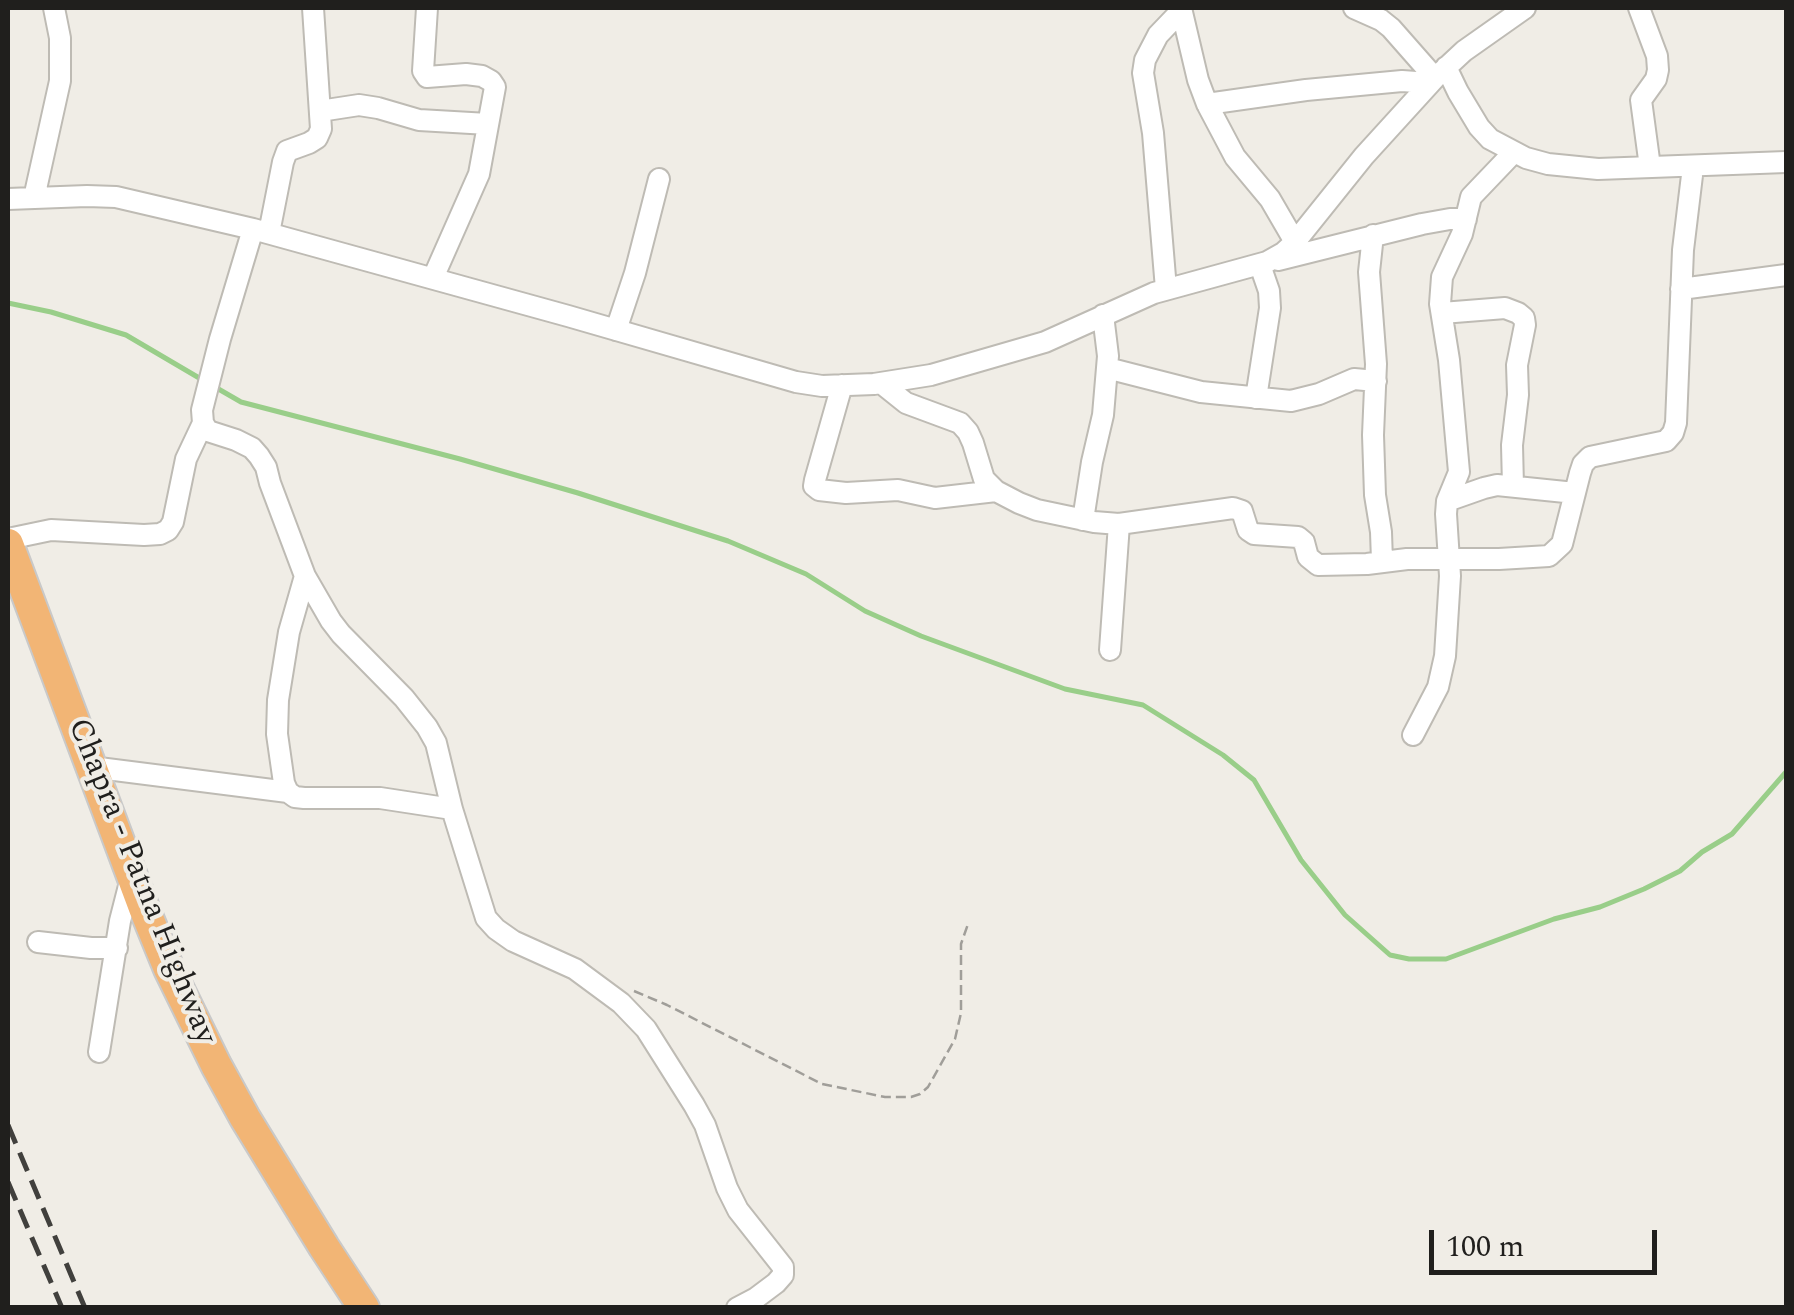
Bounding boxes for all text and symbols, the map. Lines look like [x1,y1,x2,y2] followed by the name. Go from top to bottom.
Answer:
[57,714,223,1050] street label: Chapra - Patna Highway
[1434,1210,1662,1272] scale bar
[1446,1224,1524,1270] text: 100 m

